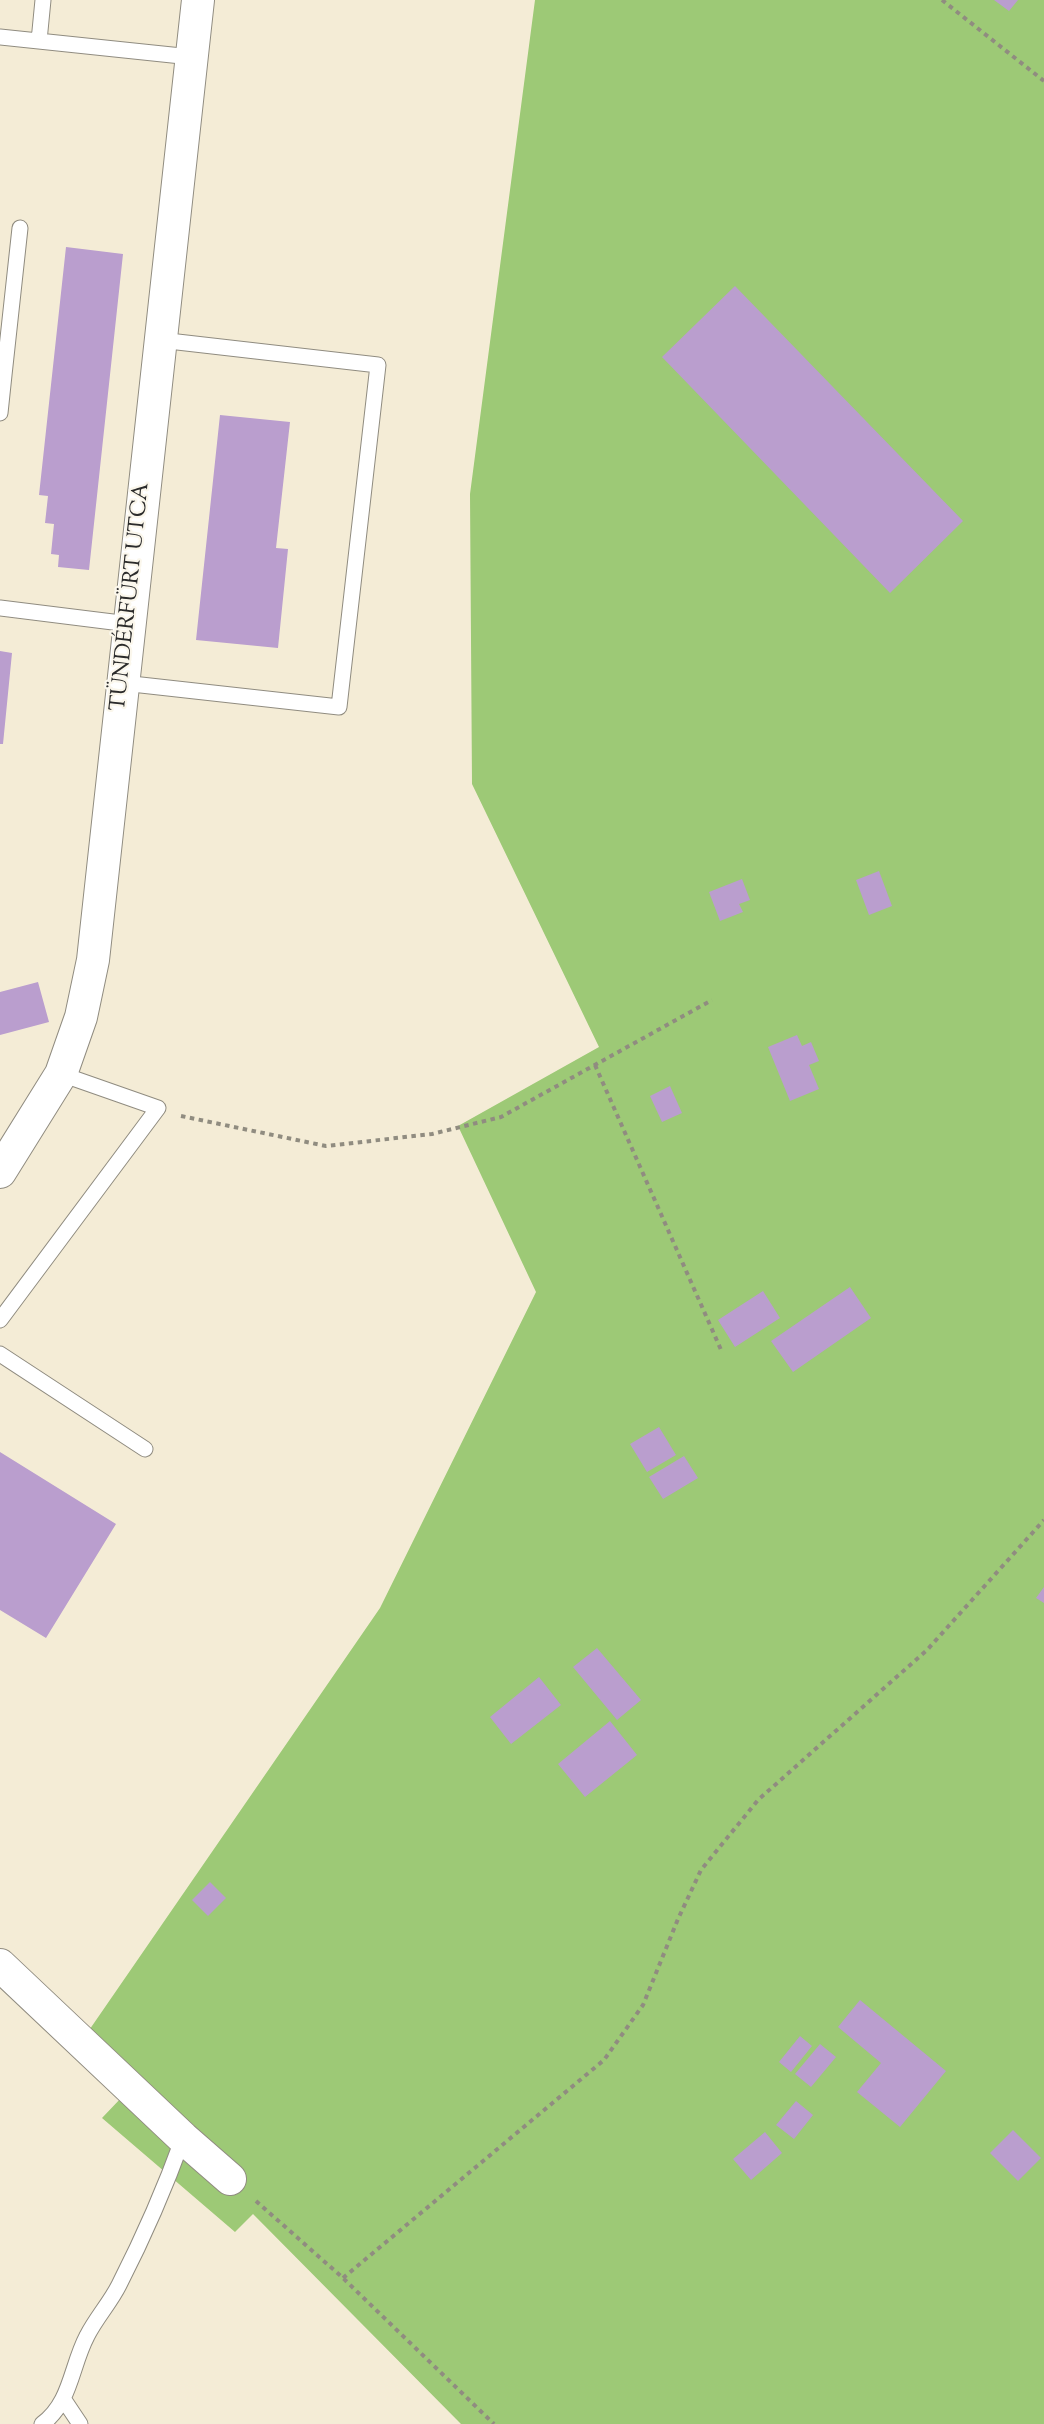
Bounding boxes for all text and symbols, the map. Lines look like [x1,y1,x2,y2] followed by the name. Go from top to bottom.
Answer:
[107,481,157,713] street label: TÜNDÉRFÜRT UTCA

